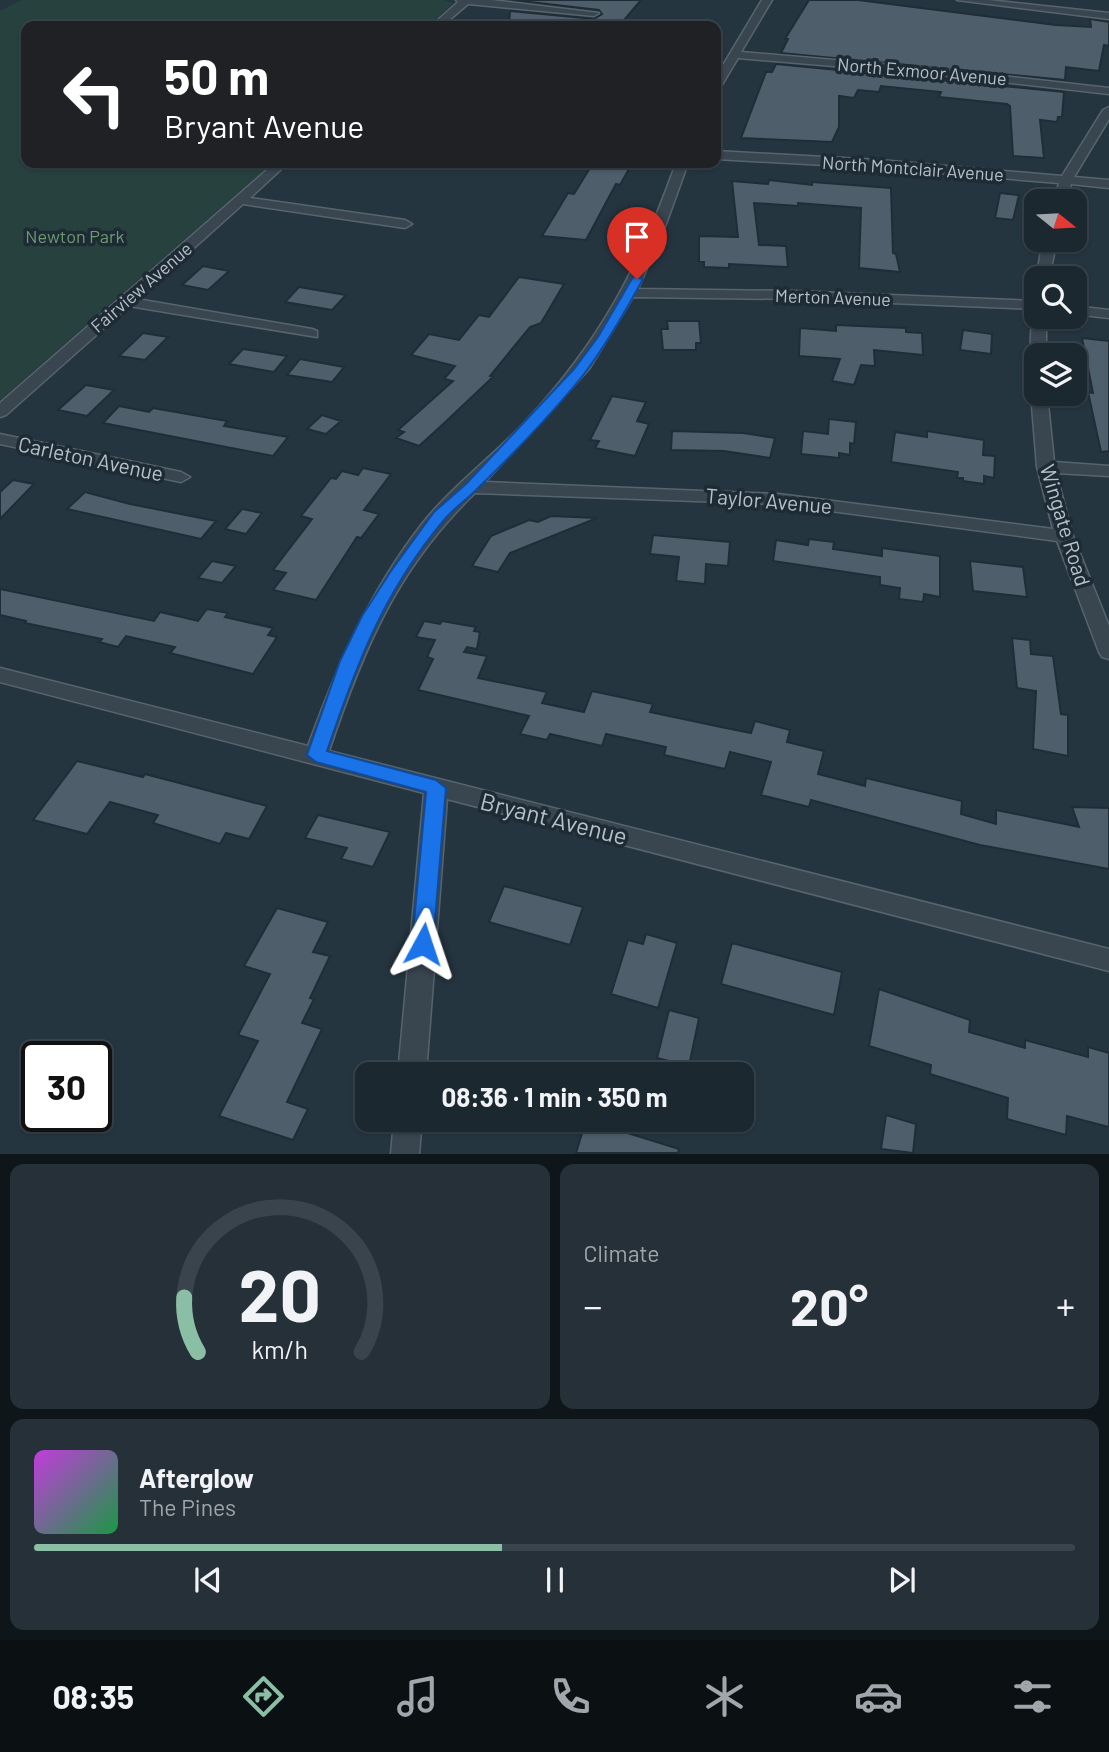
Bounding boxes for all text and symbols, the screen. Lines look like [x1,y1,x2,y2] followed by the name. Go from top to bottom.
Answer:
[164,46,269,105] text: 50 m
[49,49,140,140] icon: left
[836,53,1008,89] street label: North Exmoor Avenue
[164,106,364,144] text: Bryant Avenue
[821,151,1005,185] street label: North Montclair Avenue
[1024,189,1087,252] north arrow
[1024,189,1087,406] map controls
[607,207,667,279] pin
[618,218,656,256] icon: arrive
[25,225,125,247] park label: Newton Park
[86,237,196,337] street label: Fairview Avenue
[1024,266,1087,329] button: search
[775,284,891,310] street label: Merton Avenue
[1024,343,1087,406] button: layers
[16,430,166,486] street label: Carleton Avenue
[1036,461,1096,589] street label: Wingate Road
[705,482,833,518] street label: Taylor Avenue
[478,786,630,850] street label: Bryant Avenue
[386,907,460,981] position arrow
[21,1041,112,1132] speed limit sign: 30
[441,1081,668,1112] text: 08:36 · 1 min · 350 m
[584,1239,660,1267] text: Climate
[239,1250,321,1338] text: 20
[790,1274,868,1336] text: 20°
[584,1282,603,1328] text: −
[1056,1282,1075,1328] text: +
[251,1334,308,1364] text: km/h
[139,1462,254,1493] text: Afterglow
[139,1493,236,1521] text: The Pines
[189,1561,227,1599] icon: previous
[536,1561,574,1599] icon: pause
[883,1561,921,1599] icon: next
[239,1672,288,1721] icon: directions
[393,1672,442,1721] icon: music
[546,1672,595,1721] icon: phone
[700,1672,749,1721] icon: climate
[854,1672,903,1721] icon: car
[1008,1672,1057,1721] icon: filters
[52,1677,134,1715] text: 08:35

